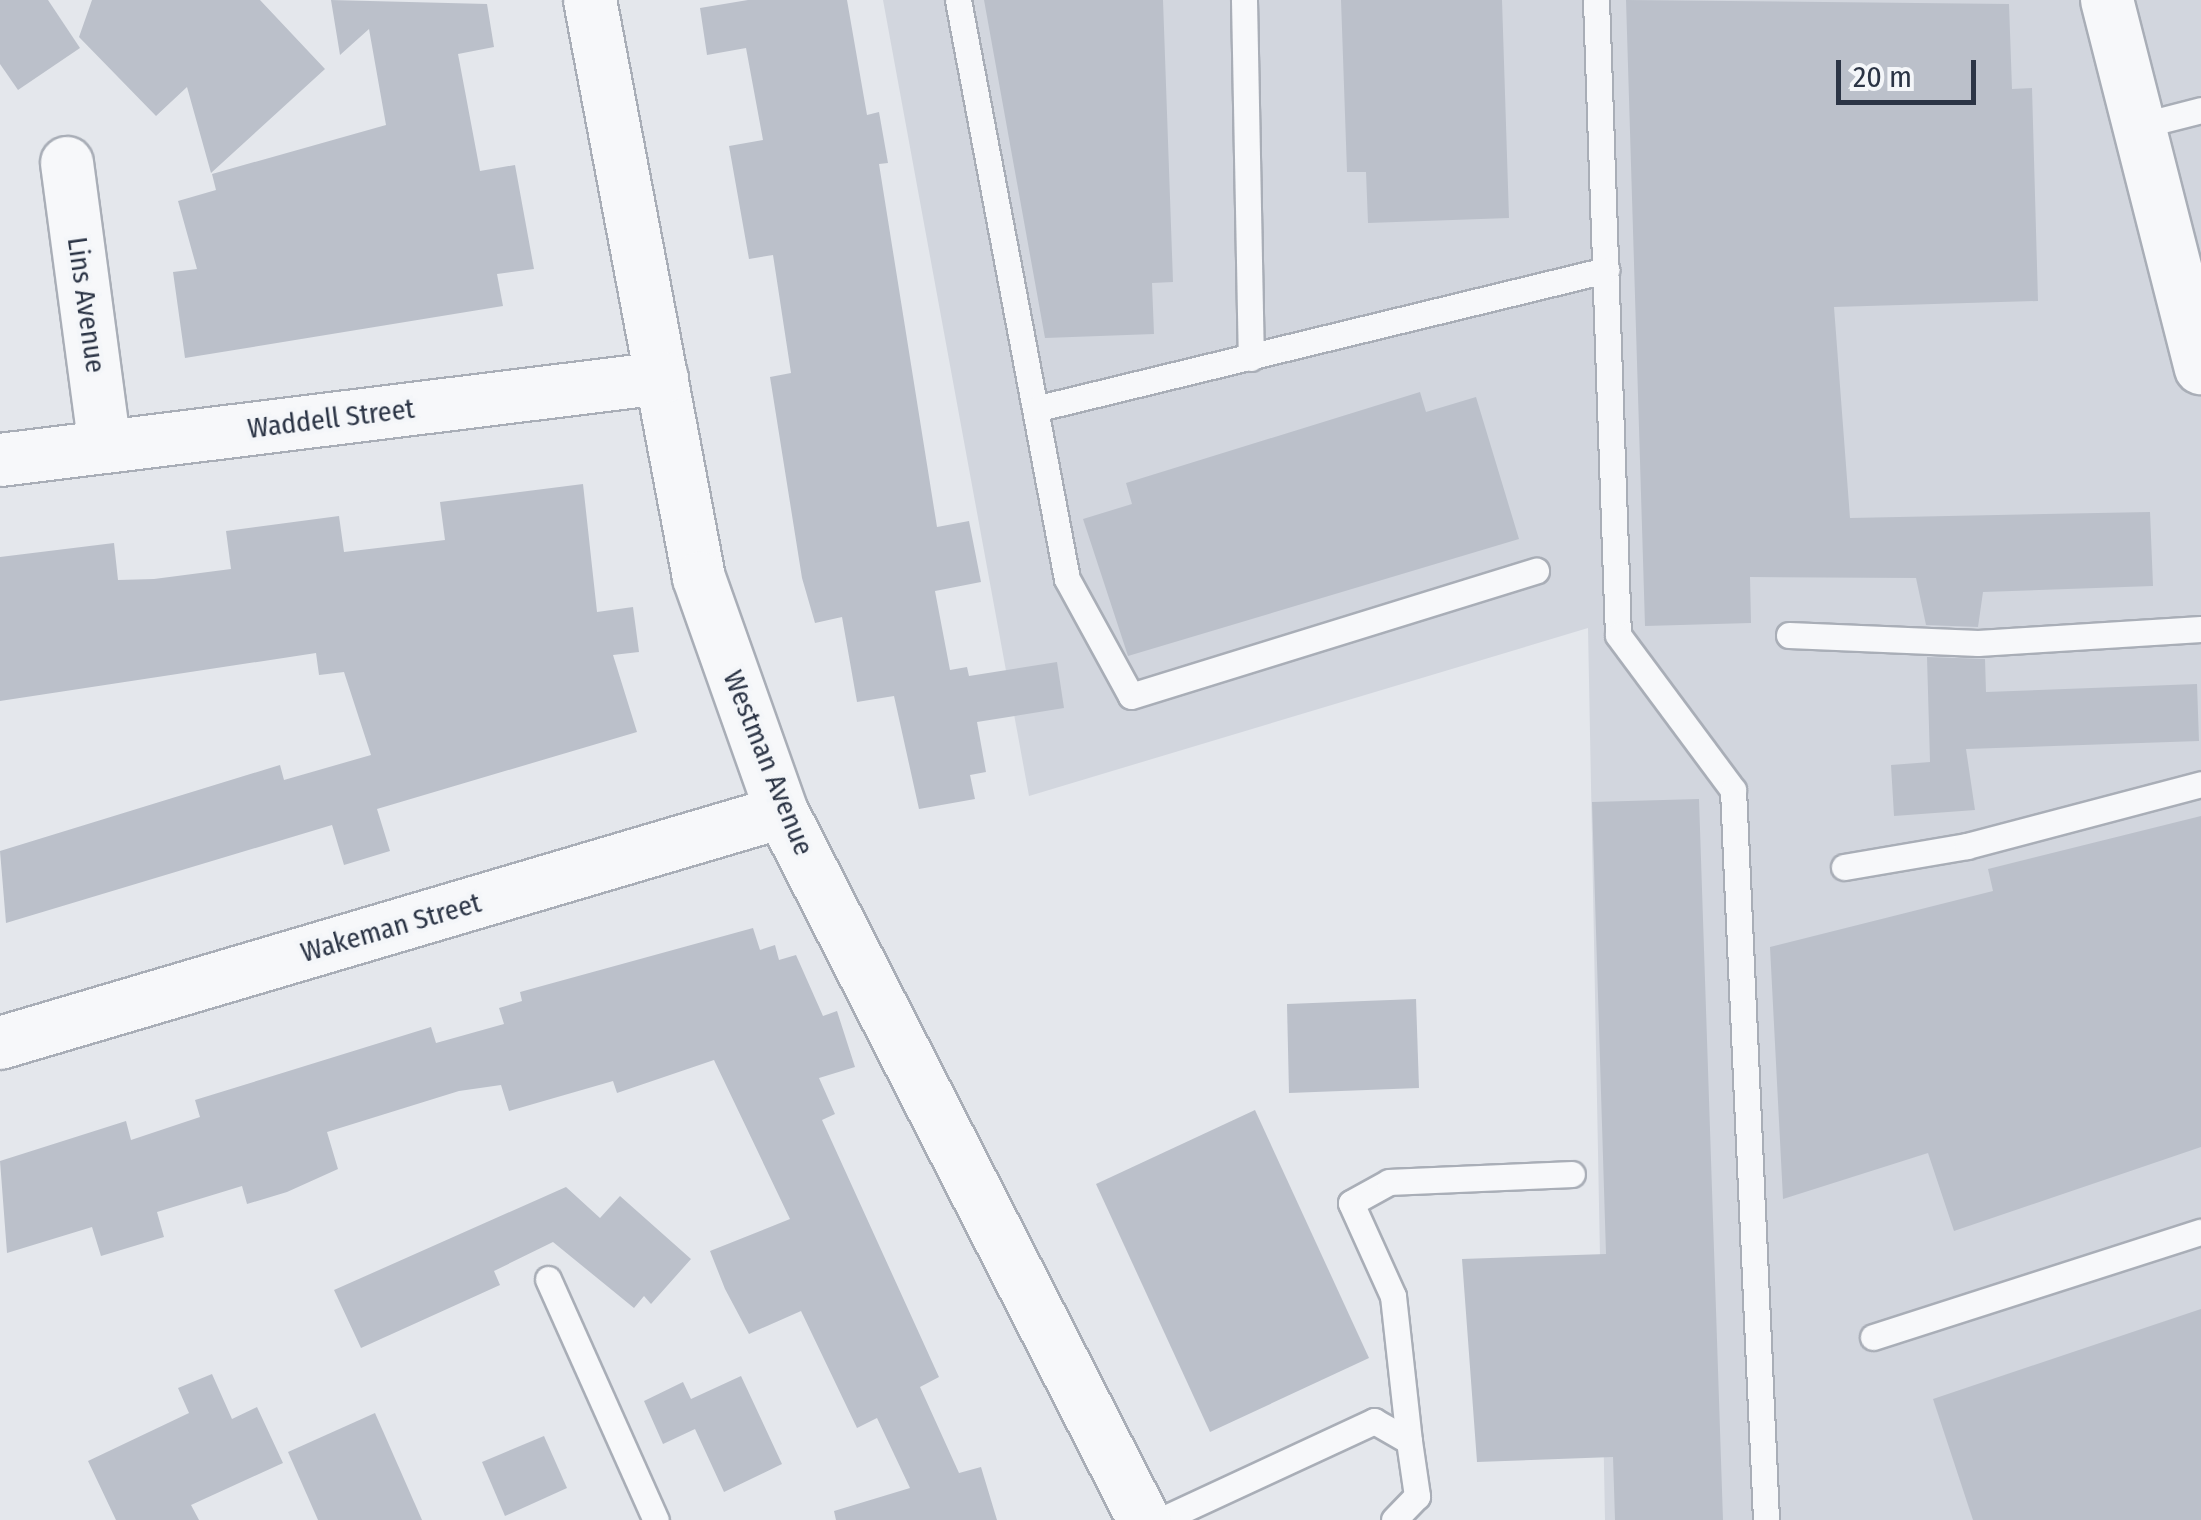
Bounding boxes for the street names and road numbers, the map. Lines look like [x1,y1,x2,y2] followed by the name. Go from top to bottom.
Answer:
[60,235,112,375] street label: Lins Avenue
[246,392,416,446] street label: Waddell Street
[716,666,820,860] street label: Westman Avenue
[297,886,485,970] street label: Wakeman Street

